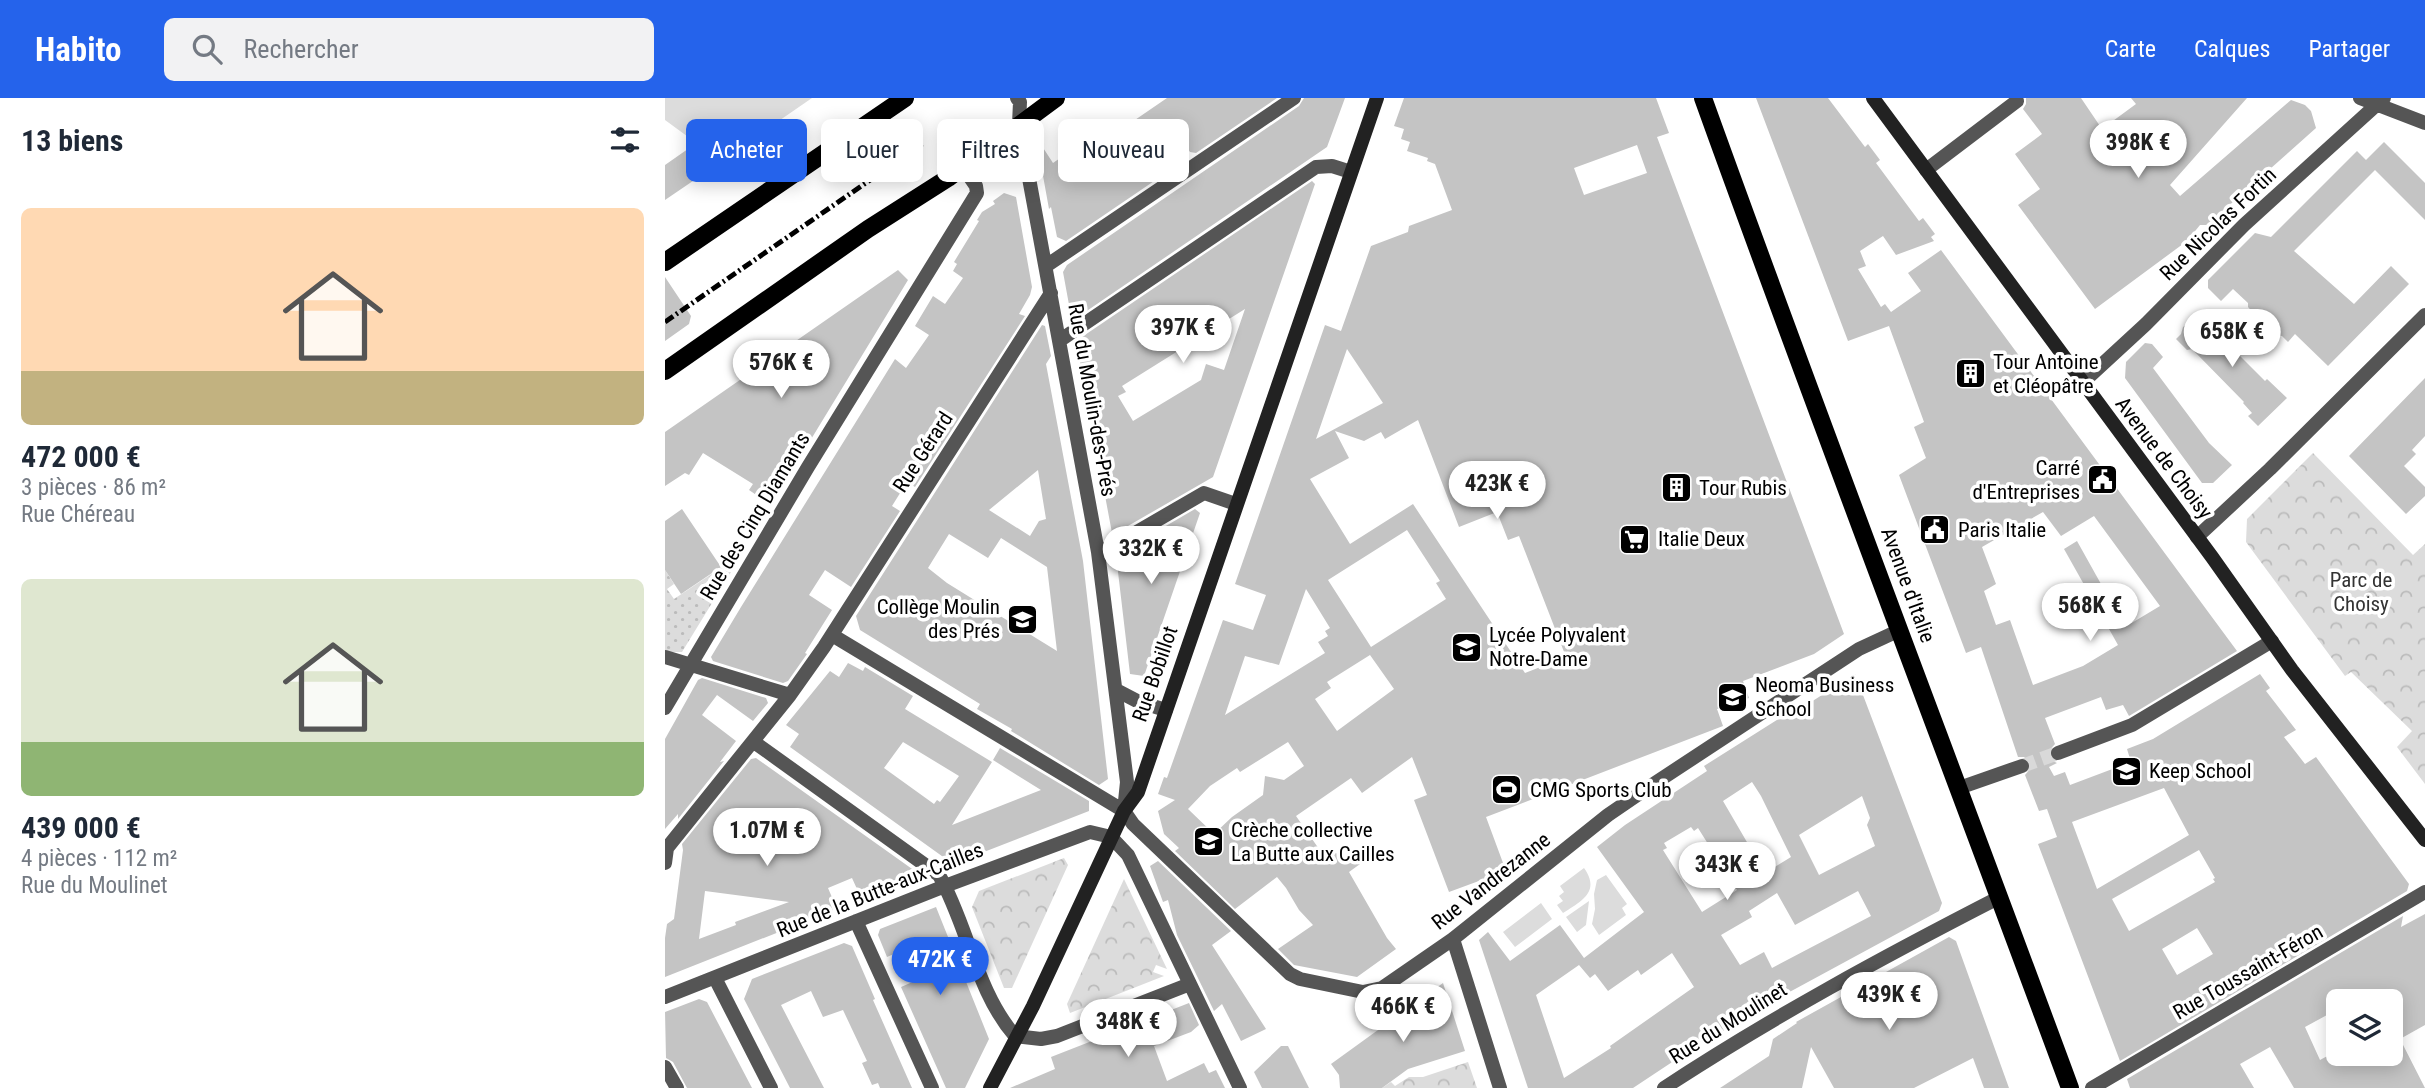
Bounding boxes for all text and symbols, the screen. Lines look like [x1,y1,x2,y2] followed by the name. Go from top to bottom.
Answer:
[164,18,654,81] search box
[35,30,122,69] text: Habito
[188,30,226,68] icon: search
[244,34,359,64] text: Rechercher
[2105,35,2156,63] text: Carte
[2194,35,2270,63] text: Calques
[2308,35,2390,63] text: Partager
[686,119,807,182] chip: Acheter
[821,119,923,182] chip: Louer
[937,119,1044,182] chip: Filtres
[1058,119,1189,182] chip: Nouveau
[2081,120,2195,180] pin: 398K €
[606,121,644,159] icon: filters
[21,123,123,158] text: 13 biens
[2106,129,2170,156] text: 398K €
[2155,163,2281,285] street label: Rue Nicolas Fortin
[270,253,396,379] icon: home
[1063,302,1121,498] street label: Rue du Moulin-des-Prés
[1126,306,1240,365] pin: 397K €
[2175,310,2289,369] pin: 658K €
[1151,314,1215,341] text: 397K €
[2200,318,2264,345] text: 658K €
[724,341,838,400] pin: 576K €
[749,349,813,376] text: 576K €
[1993,350,2099,398] place label: Tour Antoine et Cléopâtre
[1953,357,1987,391] building icon: Tour Antoine et Cléopâtre
[2110,392,2218,524] street label: Avenue de Choisy
[888,407,958,497] street label: Rue Gérard
[695,428,815,604] street label: Rue des Cinq Diamants
[21,439,141,474] text: 472 000 €
[1972,456,2080,504] place label: Carré d'Entreprises
[1440,462,1554,521] pin: 423K €
[2086,463,2120,497] public building icon: Carré d'Entreprises
[1465,470,1529,497] text: 423K €
[1659,471,1693,505] building icon: Tour Rubis
[21,474,166,501] text: 3 pièces · 86 m²
[1699,476,1787,500] place label: Tour Rubis
[21,501,135,528] text: Rue Chéreau
[1918,513,1952,547] public building icon: Paris Italie
[1958,518,2046,542] place label: Paris Italie
[1618,522,1652,556] supermarket icon: Italie Deux
[1876,524,1940,646] street label: Avenue d'Italie
[1094,526,1208,586] pin: 332K €
[1658,527,1745,551] place label: Italie Deux
[1119,535,1183,562] text: 332K €
[2330,568,2392,616] park label: Parc de Choisy
[2033,584,2147,643] pin: 568K €
[2058,592,2122,619] text: 568K €
[877,595,1000,643] place label: Collège Moulin des Prés
[1006,602,1040,636] school or university icon: Collège Moulin des Prés
[1127,623,1183,725] street label: Rue Bobillot
[1489,623,1626,671] place label: Lycée Polyvalent Notre-Dame
[270,624,396,750] icon: home
[1449,630,1483,664] school or university icon: Lycée Polyvalent Notre-Dame
[1755,673,1894,721] place label: Neoma Business School
[1715,680,1749,714] school or university icon: Neoma Business School
[2109,754,2143,788] school or university icon: Keep School
[2149,759,2252,783] place label: Keep School
[1490,773,1524,807] sports icon: CMG Sports Club
[1530,778,1672,802] place label: CMG Sports Club
[702,808,832,868] pin: 1.07M €
[21,810,141,845] text: 439 000 €
[729,817,805,844] text: 1.07M €
[1231,818,1395,866] place label: Crèche collective La Butte aux Cailles
[1191,825,1225,859] school or university icon: Crèche collective La Butte aux Cailles
[1427,827,1555,935] street label: Rue Vandrezanne
[773,838,987,942] street label: Rue de la Butte-aux-Cailles
[1670,842,1784,902] pin: 343K €
[21,845,177,872] text: 4 pièces · 112 m²
[1695,851,1759,878] text: 343K €
[21,872,168,899] text: Rue du Moulinet
[2169,920,2327,1024] street label: Rue Toussaint-Féron
[883,937,997,997] pin: 472K €
[908,946,972,973] text: 472K €
[1832,972,1946,1032] pin: 439K €
[1665,977,1791,1069] street label: Rue du Moulinet
[1857,981,1921,1008] text: 439K €
[1346,984,1460,1044] pin: 466K €
[2326,989,2403,1066] map controls
[2326,989,2403,1066] button: layers
[1371,993,1435,1020] text: 466K €
[1071,1000,1185,1059] pin: 348K €
[1096,1008,1160,1035] text: 348K €

